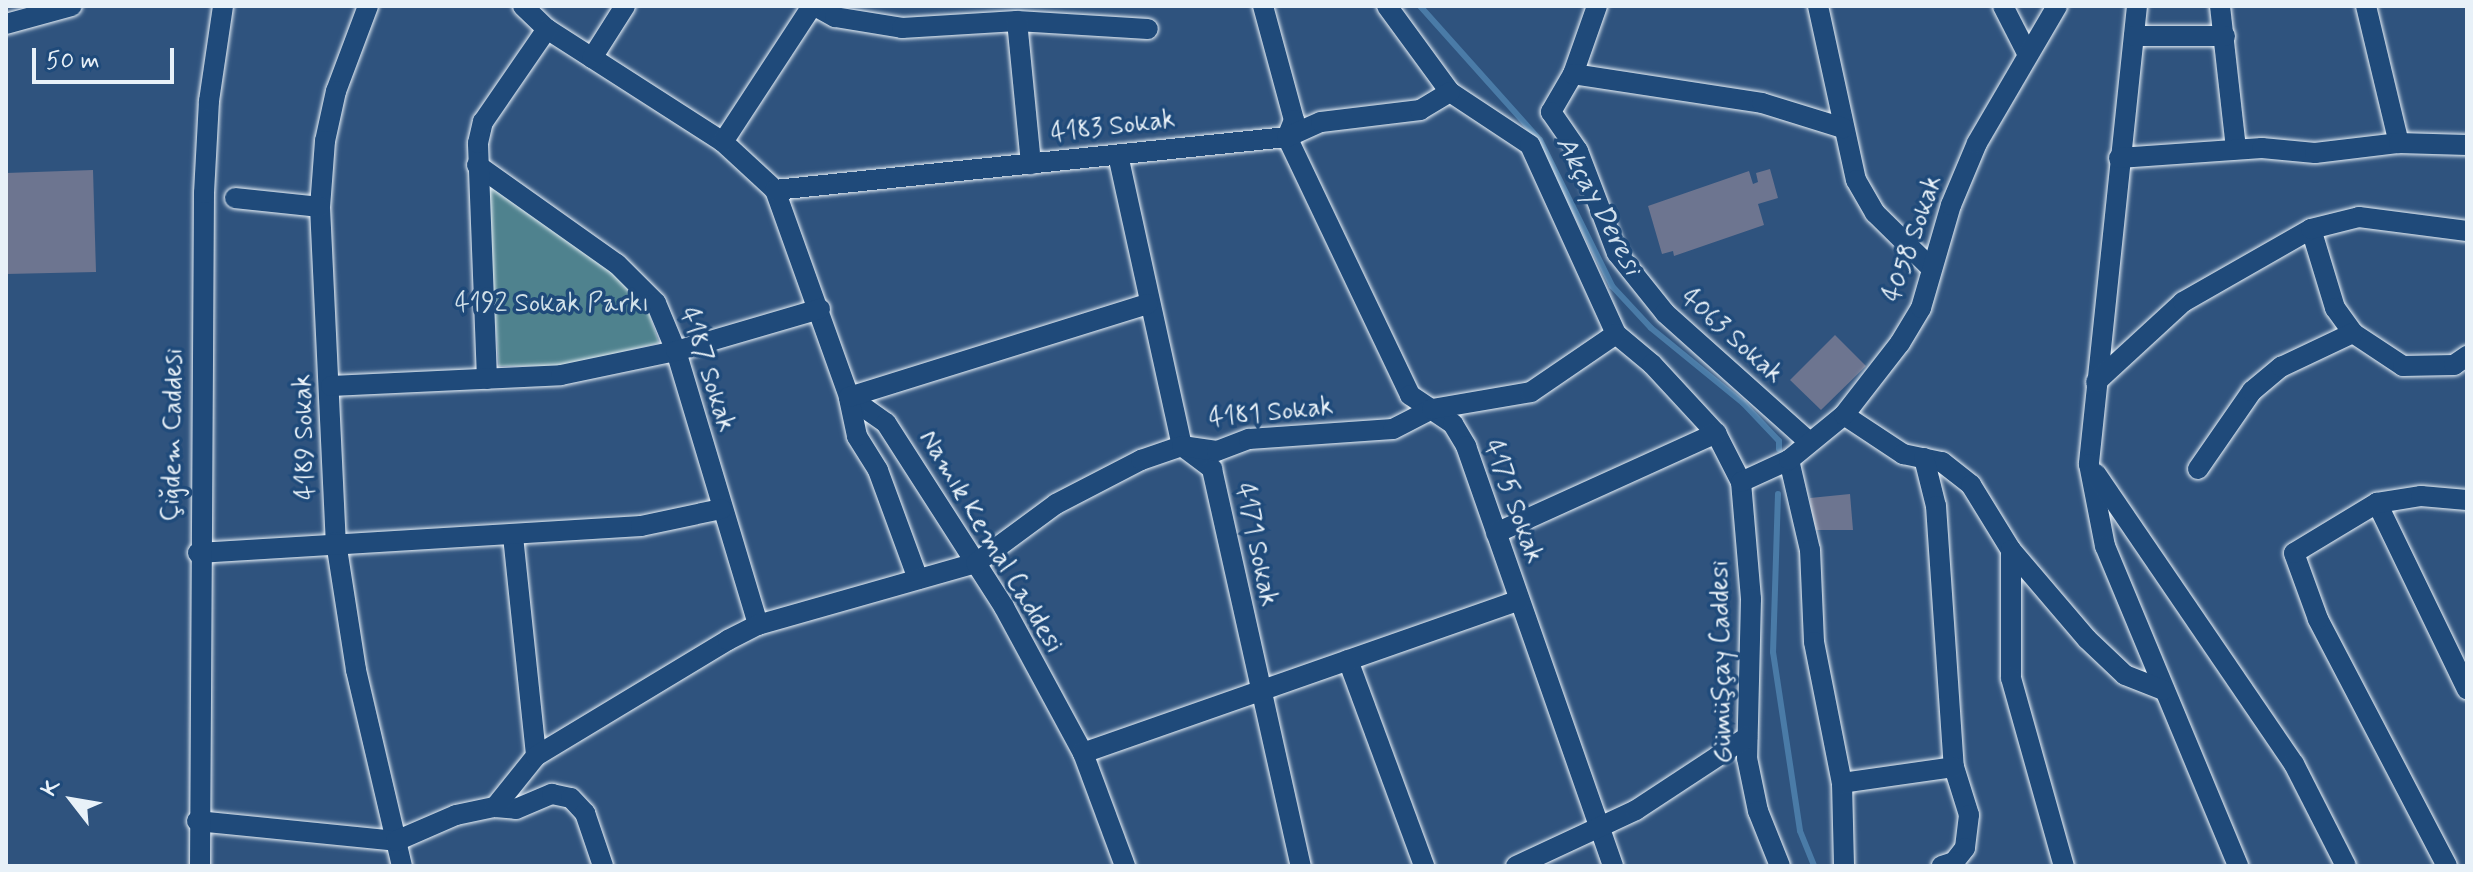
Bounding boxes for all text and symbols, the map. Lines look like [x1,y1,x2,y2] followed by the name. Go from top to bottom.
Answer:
[36,32,178,82] scale bar
[46,46,100,77] text: 50 m
[1049,105,1177,151] street label: 4183 Sokak
[1548,131,1648,281] water label: Akçay Deresi
[1878,172,1950,306] street label: 4058 Sokak
[1673,283,1789,391] street label: 4063 Sokak
[456,289,648,321] park label: 4192 Sokak Parkı
[671,304,741,436] street label: 4187 Sokak
[157,345,191,525] street label: Çiğdem Caddesi
[288,374,324,500] street label: 4189 Sokak
[1207,392,1335,436] street label: 4181 Sokak
[912,426,1068,658] street label: Namık Kemal Caddesi
[1475,436,1549,568] street label: 4175 Sokak
[1227,481,1283,609] street label: 4171 Sokak
[1706,558,1740,766] street label: Gümüşçay Caddesi
[32,760,112,840] north arrow
[35,774,67,802] text: K

